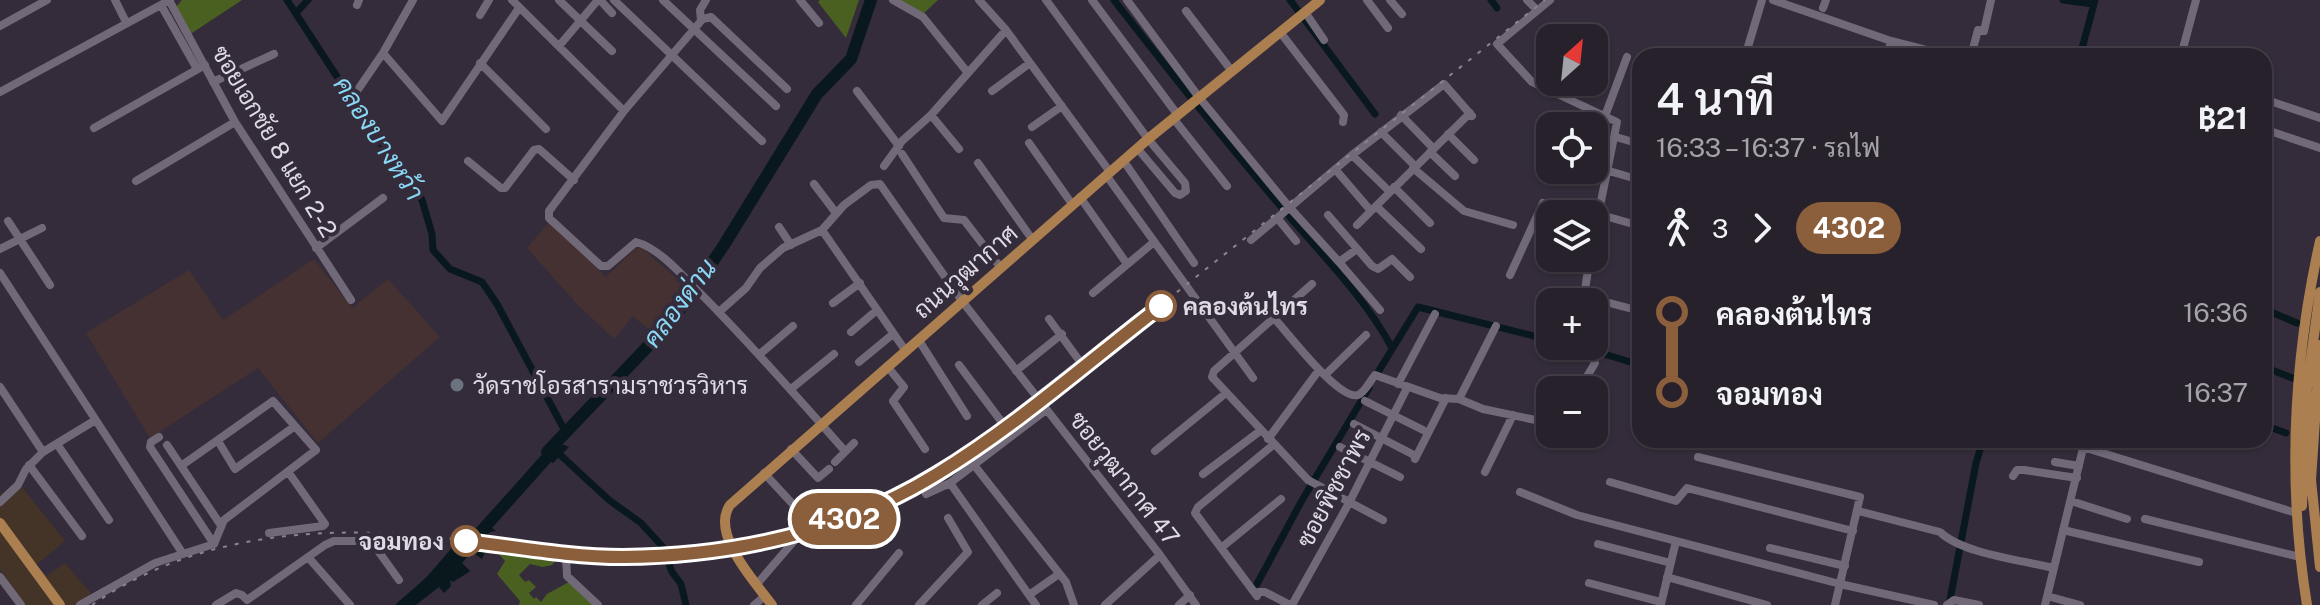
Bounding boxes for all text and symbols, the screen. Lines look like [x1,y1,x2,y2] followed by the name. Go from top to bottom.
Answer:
[1536,24,1608,96] north arrow
[1536,24,1608,448] map controls
[207,40,343,242] street label: ซอยเอกชัย 8 แยก 2-2
[327,70,431,206] water label: คลองบางหว้า
[1656,73,1775,125] text: 4 นาที
[2198,100,2248,136] text: ฿21
[1536,112,1608,184] button: locate
[1656,132,1880,163] text: 16:33 – 16:37 · รถไฟ
[1536,200,1608,272] button: layers
[1656,206,1700,250] icon: walk
[1740,206,1784,250] icon: forward
[1812,211,1885,244] text: 4302
[1712,213,1728,244] text: 3
[907,218,1025,326] street label: ถนนวุฒากาศ
[636,252,722,353] water label: คลองด่าน
[1536,288,1608,360] button: +
[1146,291,1176,321] marker: คลองต้นไทร
[1183,291,1308,320] place label: คลองต้นไทร
[1716,296,1872,332] text: คลองต้นไทร
[2183,297,2248,328] text: 16:36
[473,370,748,399] place label: วัดราชโอรสารามราชวรวิหาร
[448,376,466,394] marker: วัดราชโอรสารามราชวรวิหาร
[1536,376,1608,448] button: −
[1716,376,1823,412] text: จอมทอง
[2184,377,2248,408] text: 16:37
[1062,406,1186,552] street label: ซอยวุฒากาศ 47
[1290,424,1376,552] street label: ซอยพิชชาพร
[788,493,900,545] line badge: 4302
[808,502,880,535] text: 4302
[451,526,481,556] marker: จอมทอง
[358,527,444,555] place label: จอมทอง

